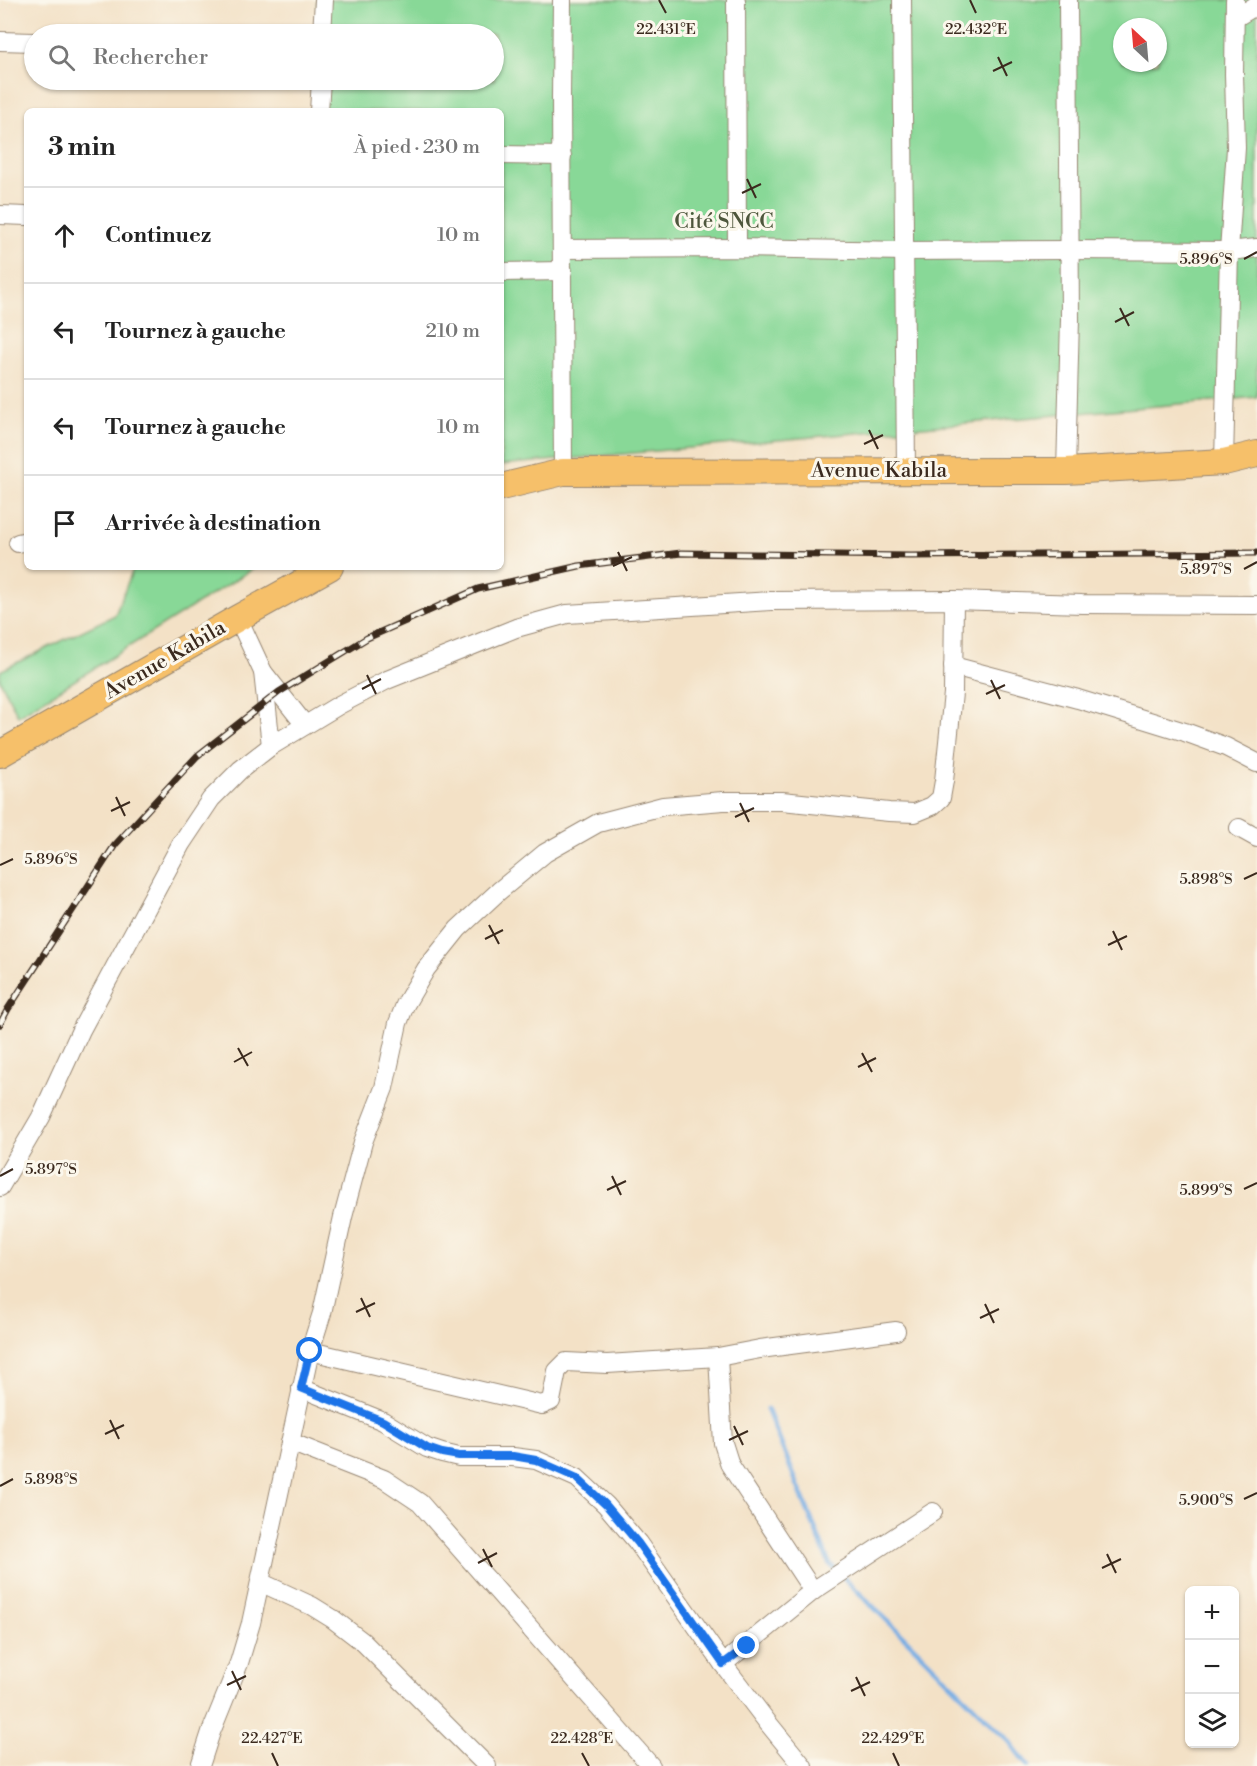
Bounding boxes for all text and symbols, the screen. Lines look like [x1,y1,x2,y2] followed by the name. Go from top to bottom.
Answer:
[1113,18,1167,72] north arrow
[636,20,696,39] text: 22.431°E
[945,20,1007,39] text: 22.432°E
[24,24,504,90] search box
[45,41,78,74] icon: search
[93,44,208,71] text: Rechercher
[48,131,116,163] text: 3 min
[354,135,480,160] text: À pied · 230 m
[674,209,774,235] park label: Cité SNCC
[48,219,81,252] icon: ahead
[105,222,211,249] text: Continuez
[437,223,480,248] text: 10 m
[1179,250,1233,269] text: 5.896°S
[48,315,81,348] icon: left
[105,318,286,345] text: Tournez à gauche
[425,319,480,344] text: 210 m
[48,411,81,444] icon: left
[105,414,286,441] text: Tournez à gauche
[437,415,480,440] text: 10 m
[810,458,947,484] street label: Avenue Kabila
[48,507,81,540] icon: arrive
[105,510,321,537] text: Arrivée à destination
[1180,560,1232,579] text: 5.897°S
[99,615,231,706] street label: Avenue Kabila
[24,850,78,869] text: 5.896°S
[1179,870,1233,889] text: 5.898°S
[25,1160,77,1179] text: 5.897°S
[1179,1181,1233,1200] text: 5.899°S
[296,1337,322,1363] route start
[24,1470,78,1489] text: 5.898°S
[1179,1491,1233,1510] text: 5.900°S
[1185,1586,1239,1748] map controls
[1185,1586,1239,1640] button: +
[733,1632,759,1658] route end
[1185,1640,1239,1694] button: −
[1185,1694,1239,1748] button: layers
[241,1729,303,1748] text: 22.427°E
[551,1729,613,1748] text: 22.428°E
[862,1729,924,1748] text: 22.429°E

